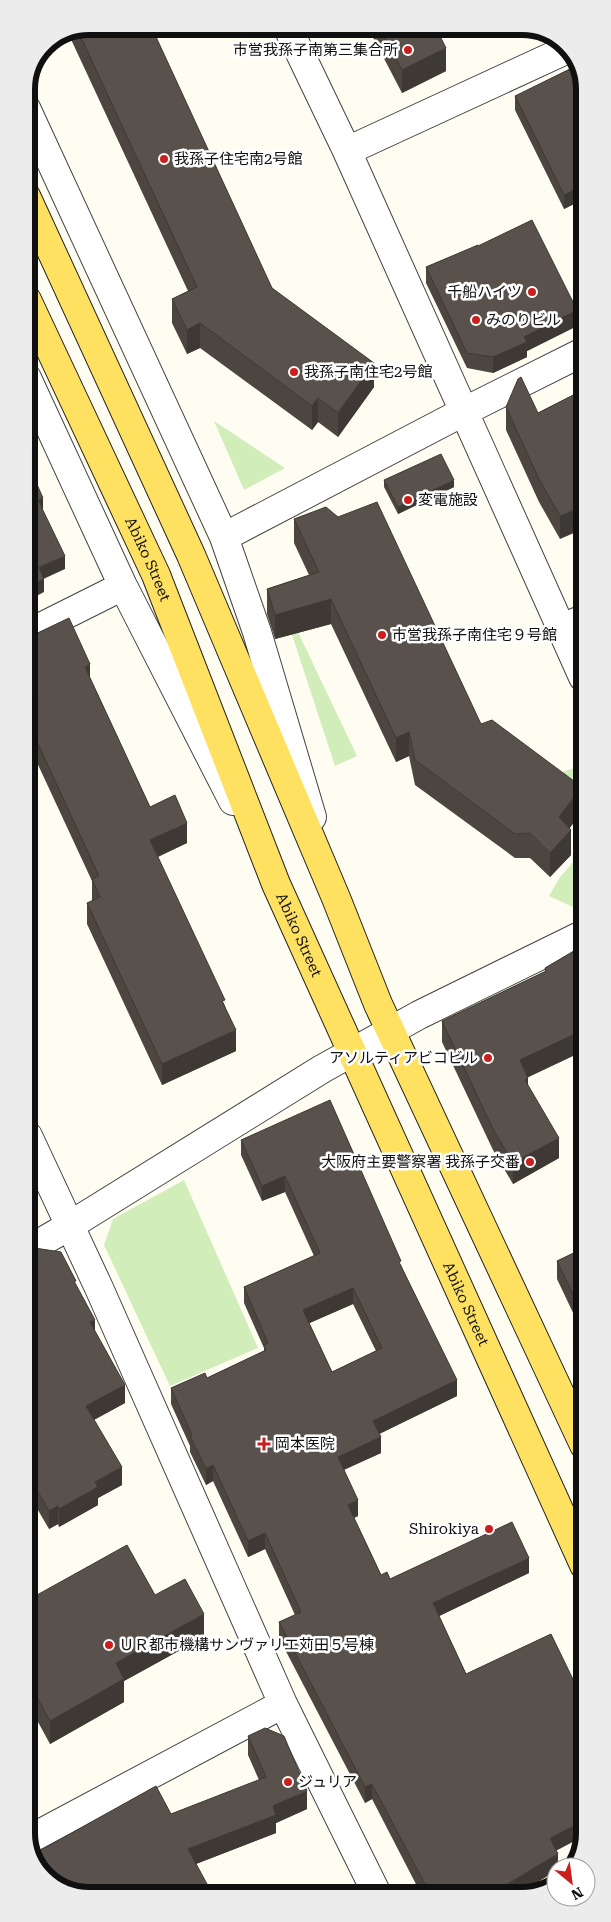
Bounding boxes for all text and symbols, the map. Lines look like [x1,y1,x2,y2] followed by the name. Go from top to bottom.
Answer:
[233,41,398,59] place label: 市営我孫子南第三集合所
[402,44,414,56] marker: 市営我孫子南第三集合所
[174,150,302,168] place label: 我孫子住宅南2号館
[158,153,170,165] marker: 我孫子住宅南2号館
[447,283,522,301] place label: 千船ハイツ
[526,286,538,298] marker: 千船ハイツ
[486,311,561,329] place label: みのりビル
[470,314,482,326] marker: みのりビル
[304,363,432,381] place label: 我孫子南住宅2号館
[288,366,300,378] marker: 我孫子南住宅2号館
[418,491,478,509] place label: 変電施設
[402,494,414,506] marker: 変電施設
[121,514,174,604] street label: Abiko Street
[392,626,557,644] place label: 市営我孫子南住宅９号館
[376,629,388,641] marker: 市営我孫子南住宅９号館
[272,890,326,980] street label: Abiko Street
[329,1049,478,1067] place label: アソルティアビコビル
[482,1052,494,1064] marker: アソルティアビコビル
[321,1153,520,1171] place label: 大阪府主要警察署 我孫子交番
[524,1156,536,1168] marker: 大阪府主要警察署 我孫子交番
[439,1259,493,1349] street label: Abiko Street
[275,1435,335,1453] place label: 岡本医院
[257,1437,271,1451] marker: 岡本医院
[409,1520,479,1538] place label: Shirokiya
[483,1523,495,1535] marker: Shirokiya
[119,1636,374,1654] place label: ＵＲ都市機構サンヴァリエ苅田５号棟
[103,1639,115,1651] marker: ＵＲ都市機構サンヴァリエ苅田５号棟
[298,1773,357,1791] place label: ジュリア
[282,1776,294,1788] marker: ジュリア
[546,1857,596,1907] north arrow
[569,1884,586,1903] text: N

